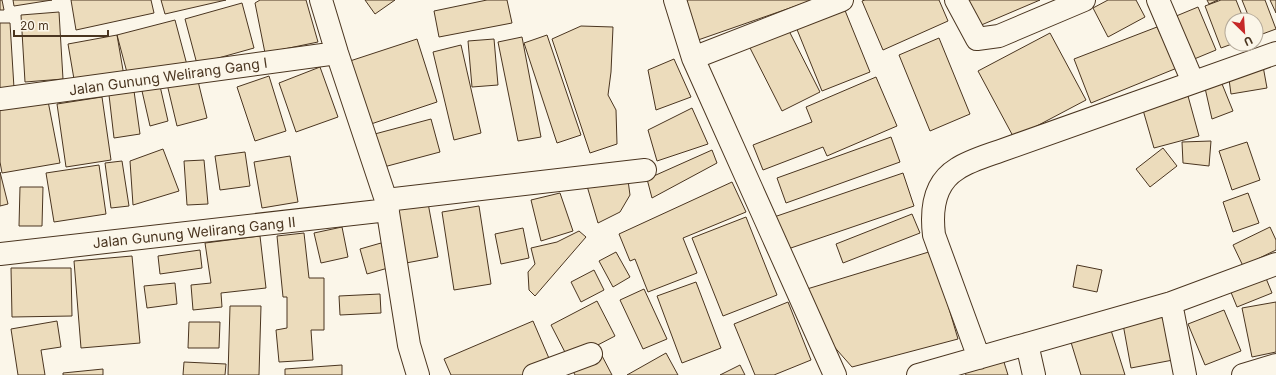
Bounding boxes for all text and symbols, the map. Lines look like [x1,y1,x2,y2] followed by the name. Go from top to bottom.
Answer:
[14,12,108,38] scale bar
[1224,12,1264,52] north arrow
[20,18,49,33] text: 20 m
[1242,33,1255,49] text: U
[68,54,268,98] street label: Jalan Gunung Welirang Gang I
[92,213,296,251] street label: Jalan Gunung Welirang Gang II

